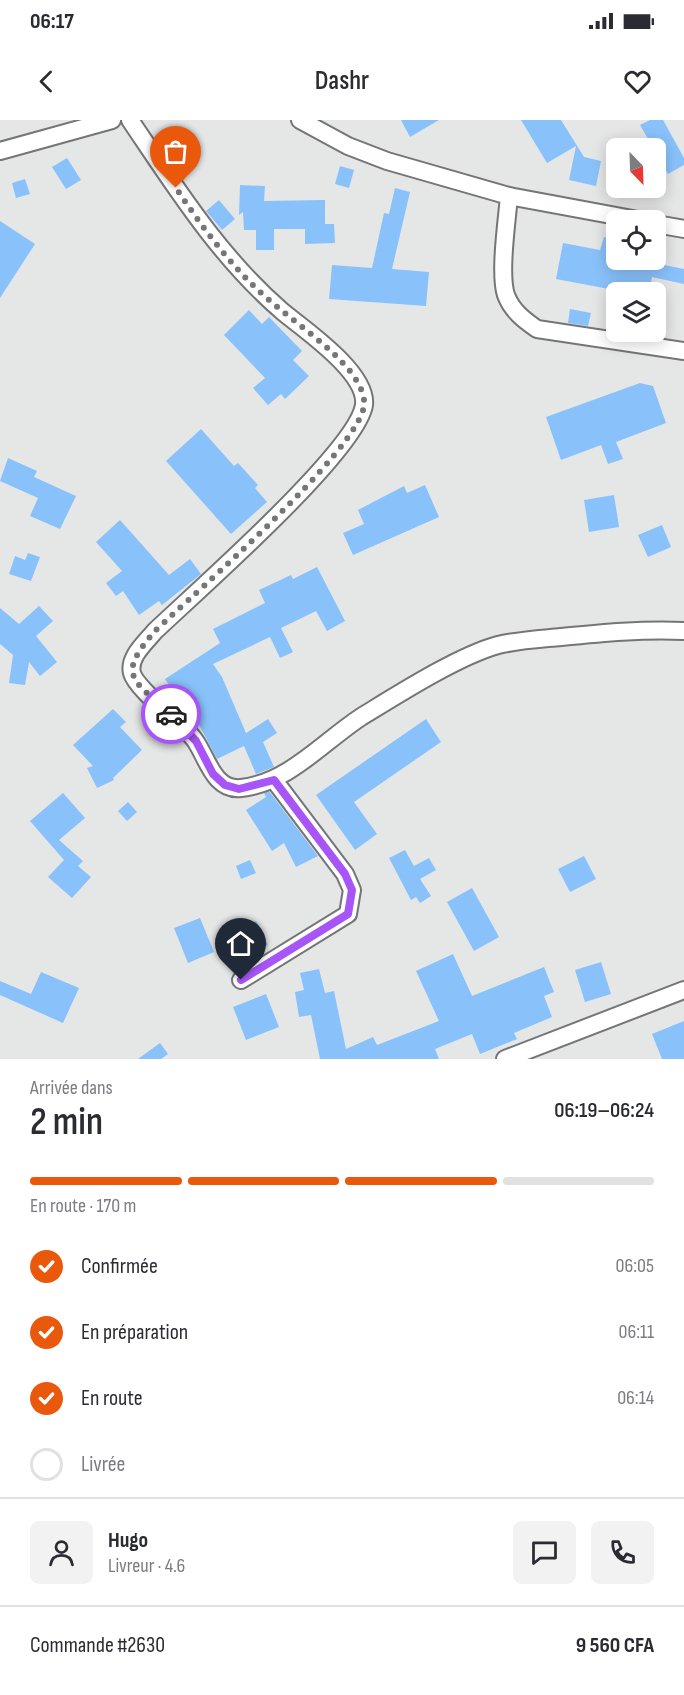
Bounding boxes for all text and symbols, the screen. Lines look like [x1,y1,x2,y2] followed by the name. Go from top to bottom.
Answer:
[30,8,74,35] text: 06:17
[30,65,63,98] icon: back
[315,65,369,97] text: Dashr
[621,65,654,98] icon: heart
[150,126,201,188] pin
[159,135,192,168] icon: bag
[606,138,666,198] north arrow
[606,138,666,342] map controls
[606,210,666,270] button: locate
[606,282,666,342] button: layers
[141,684,201,744] courier
[155,698,188,731] icon: car
[215,918,266,980] pin
[224,927,257,960] icon: home
[30,1076,113,1100] text: Arrivée dans
[554,1097,654,1124] text: 06:19–06:24
[30,1099,103,1146] text: 2 min
[30,1194,136,1218] text: En route · 170 m
[30,1250,63,1283] icon: check
[81,1253,158,1280] text: Confirmée
[616,1254,654,1278] text: 06:05
[30,1316,63,1349] icon: check
[81,1319,188,1346] text: En préparation
[619,1320,654,1344] text: 06:11
[30,1382,63,1415] icon: check
[81,1385,143,1412] text: En route
[617,1386,654,1410] text: 06:14
[81,1451,125,1478] text: Livrée
[30,1521,93,1584] button: person
[513,1521,576,1584] button: chat
[591,1521,654,1584] button: phone
[108,1527,148,1554] text: Hugo
[108,1554,185,1578] text: Livreur · 4.6
[30,1632,165,1659] text: Commande #2630
[576,1632,654,1659] text: 9 560 CFA

